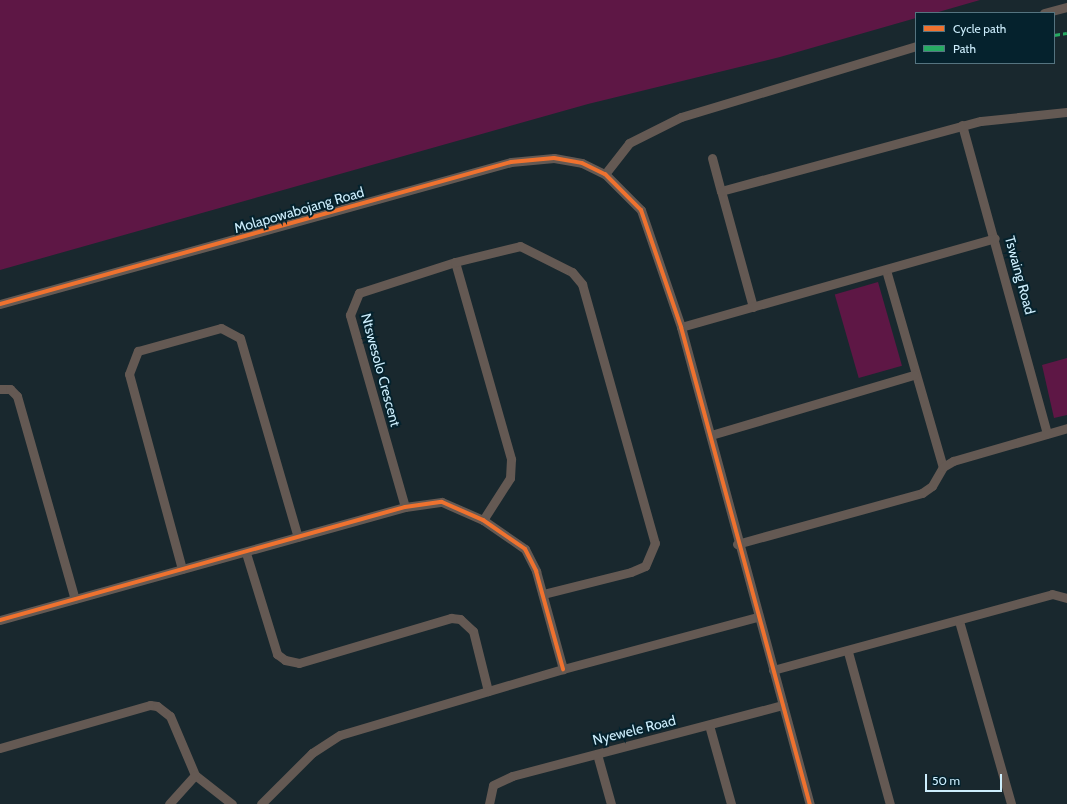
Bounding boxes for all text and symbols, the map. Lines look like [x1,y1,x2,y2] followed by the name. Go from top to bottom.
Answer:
[915,12,1055,64] legend
[953,21,1006,36] text: Cycle path
[953,41,976,56] text: Path
[232,183,366,237] street label: Molapowabojang Road
[1001,234,1039,316] street label: Tswaing Road
[358,311,404,429] street label: Ntswesolo Crescent
[591,712,677,748] street label: Nyewele Road
[927,766,1004,792] scale bar
[932,773,960,788] text: 50 m

